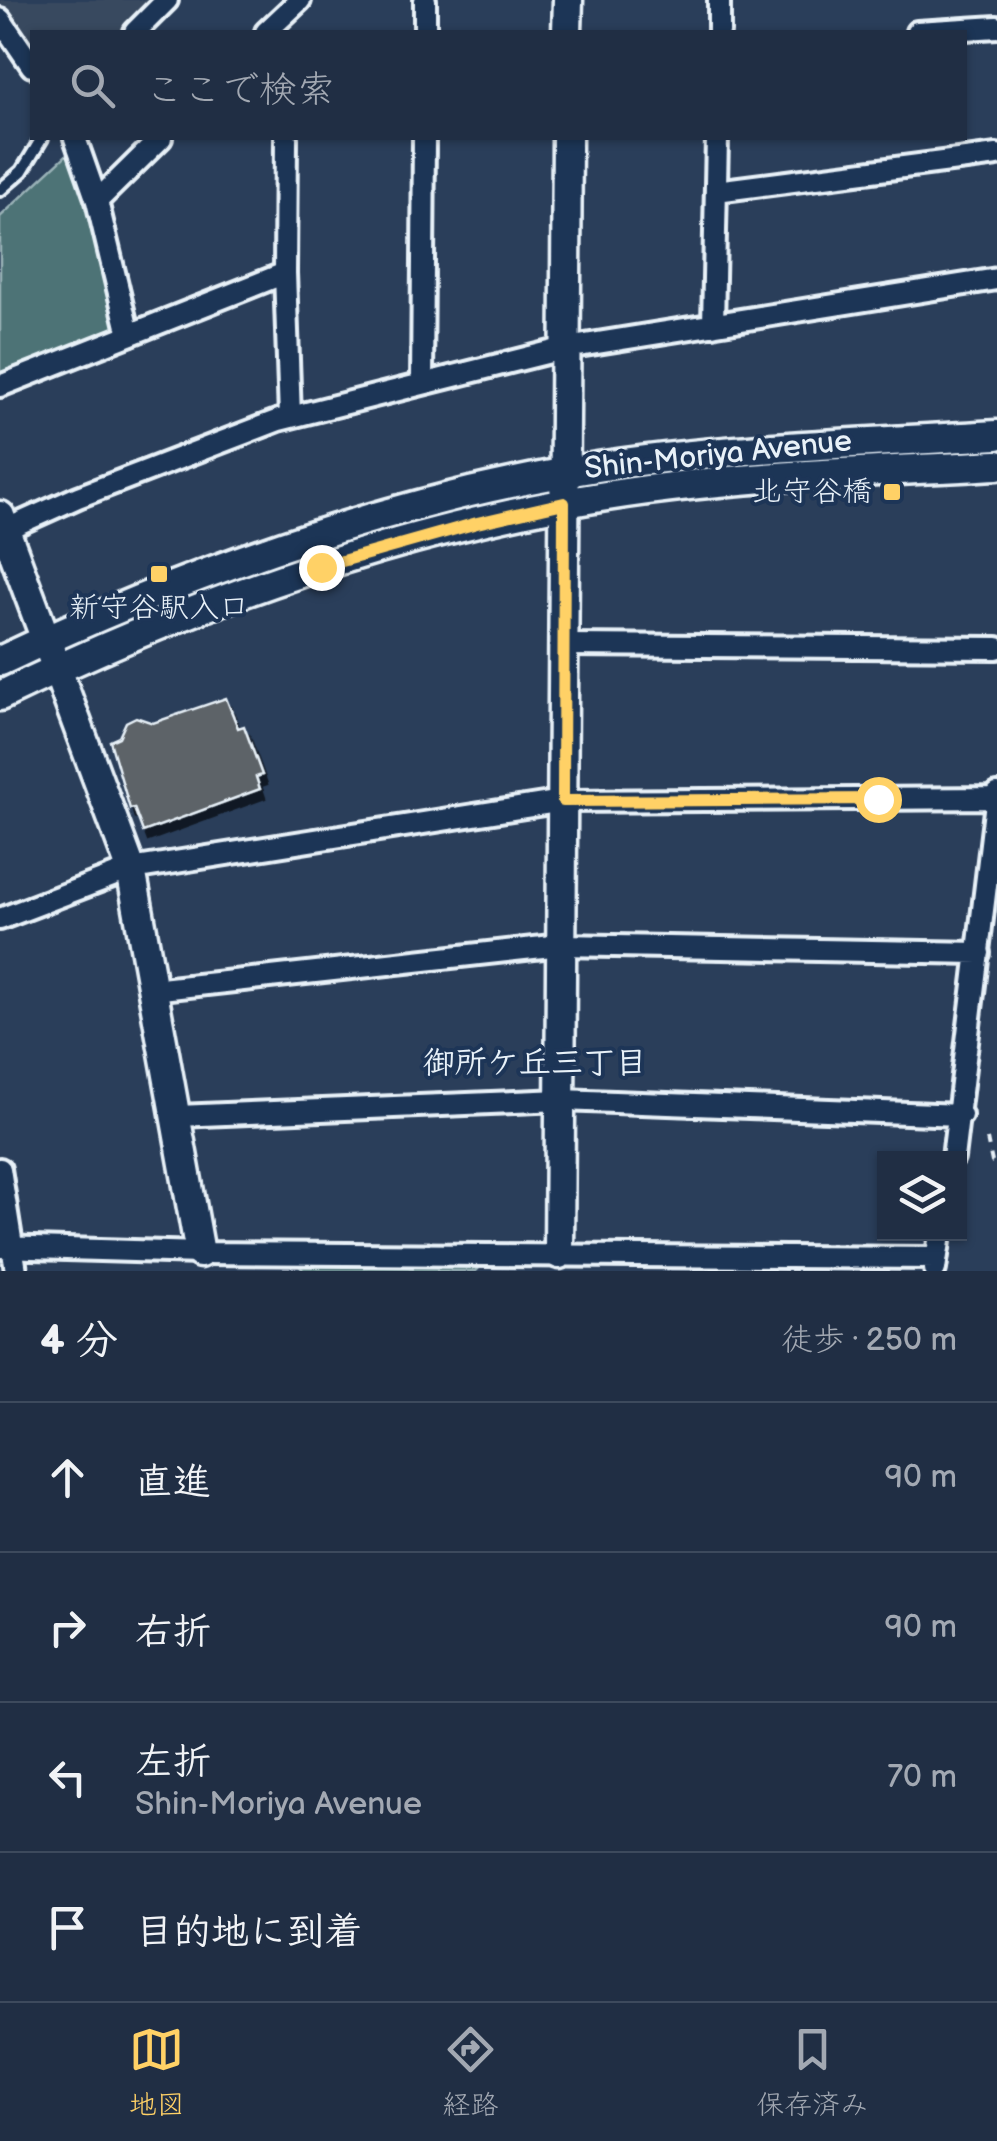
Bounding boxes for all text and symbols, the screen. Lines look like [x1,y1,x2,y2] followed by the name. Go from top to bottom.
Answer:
[30,30,967,140] search box
[65,58,120,113] icon: search
[145,68,335,113] text: ここで検索
[582,423,854,487] street label: Shin-Moriya Avenue
[752,474,872,510] place label: 北守谷橋
[881,481,903,503] marker: 北守谷橋
[299,545,345,591] route end
[148,563,170,585] marker: 新守谷駅入口
[69,590,249,626] place label: 新守谷駅入口
[856,777,902,823] route start
[423,1044,647,1083] district label: 御所ケ丘三丁目
[877,1151,967,1241] map controls
[877,1151,967,1241] button: layers
[40,1316,118,1367] text: 4 分
[781,1321,957,1360] text: 徒歩 · 250 m
[40,1450,95,1505] icon: ahead
[885,1458,957,1497] text: 90 m
[135,1460,211,1505] text: 直進
[40,1600,95,1655] icon: right
[885,1608,957,1647] text: 90 m
[135,1610,211,1655] text: 右折
[135,1740,211,1785] text: 左折
[40,1750,95,1805] icon: left
[887,1758,957,1797] text: 70 m
[135,1785,422,1824] text: Shin-Moriya Avenue
[40,1900,95,1955] icon: arrive
[135,1910,363,1955] text: 目的地に到着
[129,2022,185,2122] tab: 地図
[442,2022,498,2122] tab: 経路
[756,2022,868,2122] tab: 保存済み

